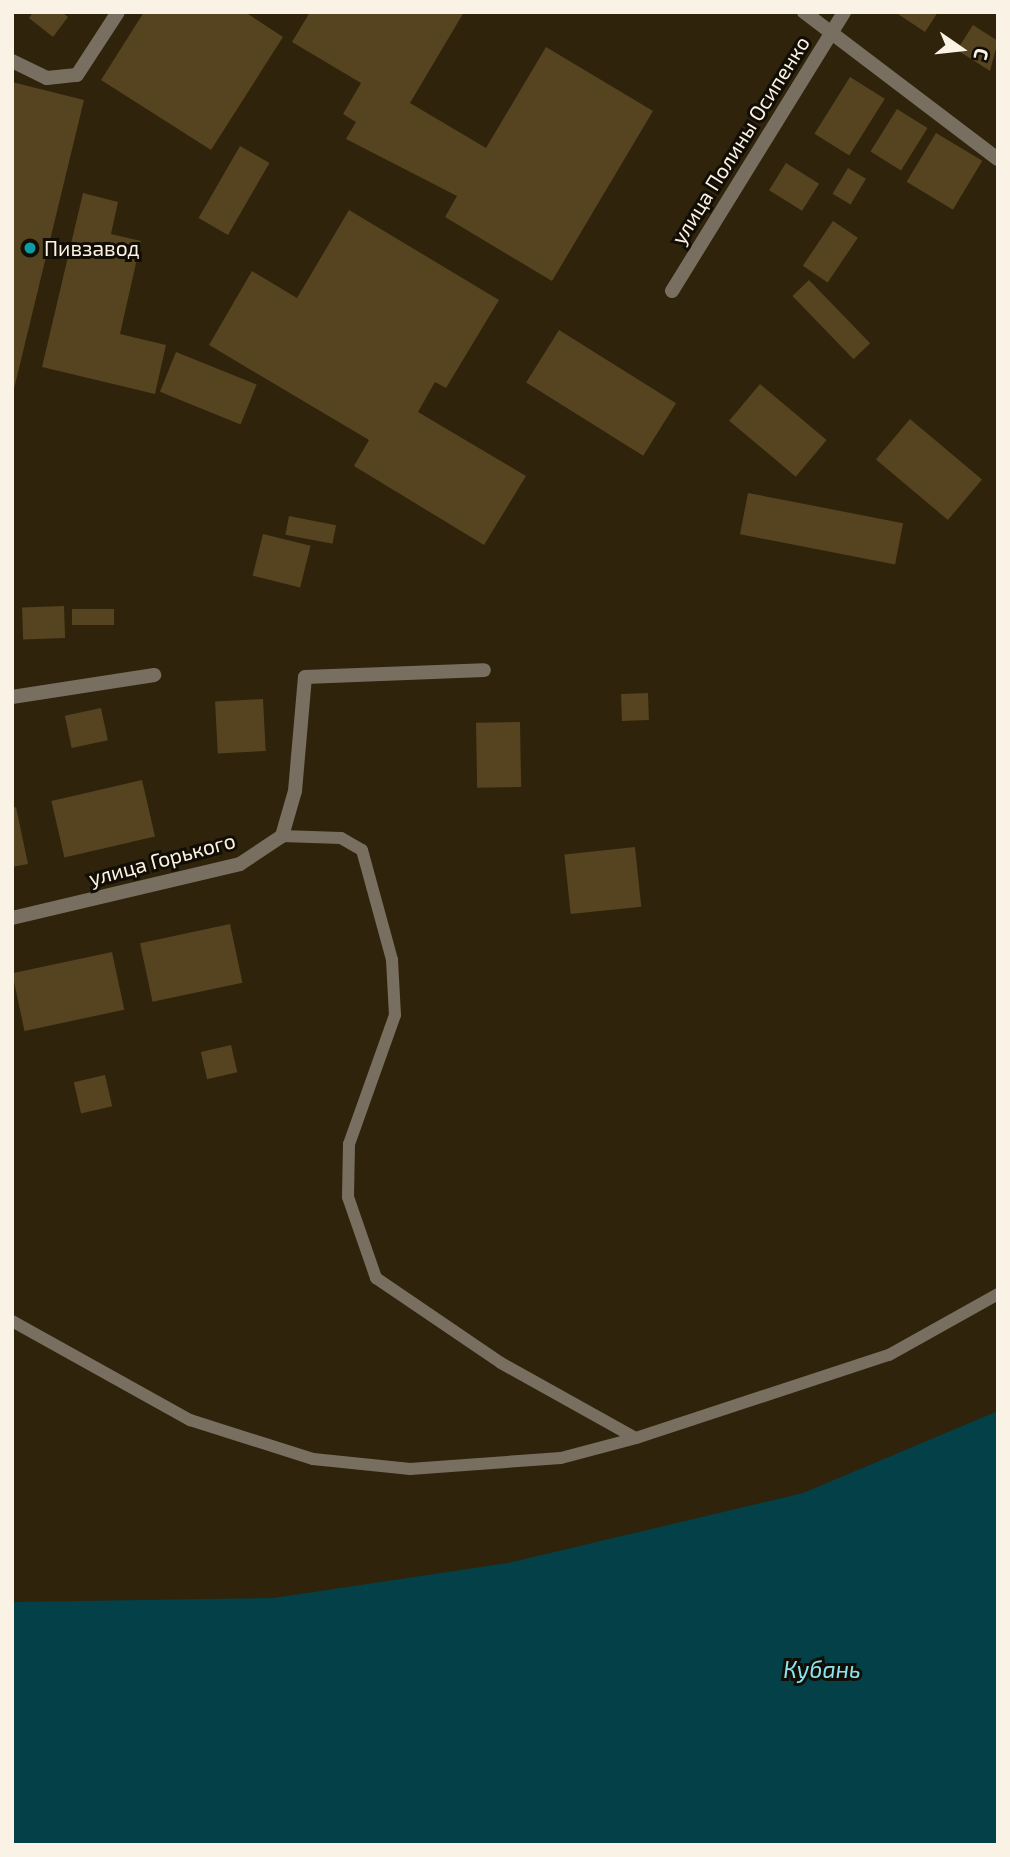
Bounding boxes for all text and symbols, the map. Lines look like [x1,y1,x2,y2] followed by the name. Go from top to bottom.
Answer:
[926,14,996,84] north arrow
[666,31,814,249] street label: улица Полины Осипенко
[969,46,994,62] text: С
[44,235,140,261] place label: Пивзавод
[22,240,38,256] marker: Пивзавод
[86,827,238,891] street label: улица Горького
[783,1655,861,1683] water label: Кубань

